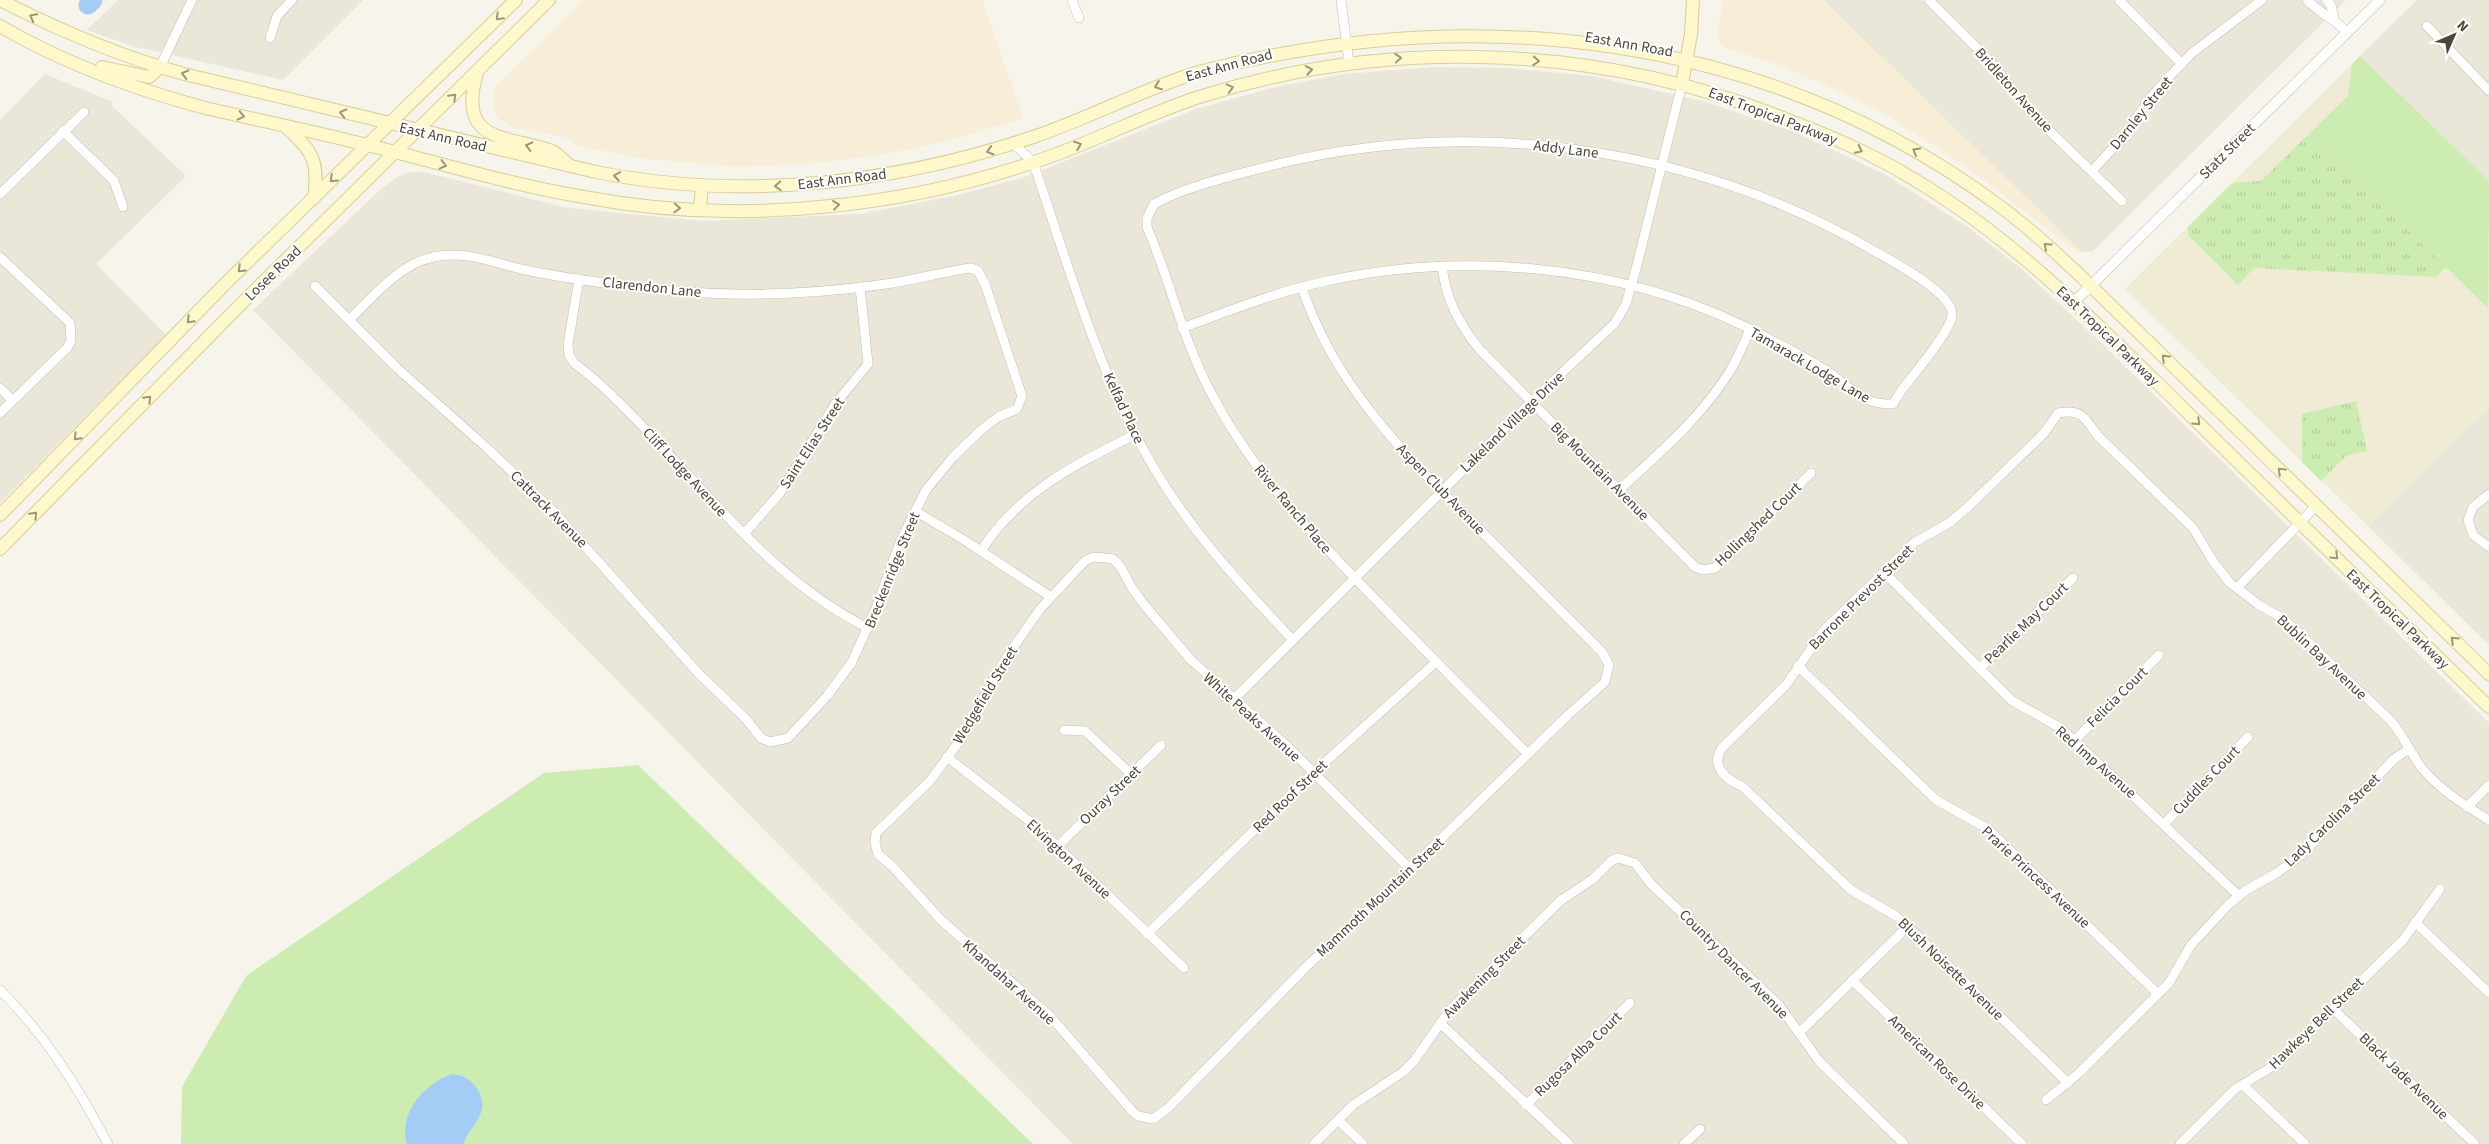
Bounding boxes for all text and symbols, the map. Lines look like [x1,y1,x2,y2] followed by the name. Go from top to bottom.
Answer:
[2429,10,2479,60] north arrow
[496,11,505,20] one-way arrow
[29,13,38,23] one-way arrow
[2452,16,2473,37] text: N
[1583,26,1675,63] street label: East Ann Road
[1970,43,2057,137] street label: Bridleton Avenue
[1183,44,1275,87] street label: East Ann Road
[1394,53,1402,64] one-way arrow
[1532,55,1540,66] one-way arrow
[1305,65,1314,75] one-way arrow
[181,69,190,80] one-way arrow
[2105,72,2178,155] street label: Darnley Street
[1154,80,1163,91] one-way arrow
[1705,82,1840,151] street label: East Tropical Parkway
[1226,83,1235,94] one-way arrow
[447,93,456,102] one-way arrow
[338,108,347,119] one-way arrow
[237,110,246,121] one-way arrow
[397,117,489,158] street label: East Ann Road
[2195,119,2260,184] street label: Statz Street
[1532,135,1600,164] street label: Addy Lane
[525,141,534,152] one-way arrow
[1074,141,1082,151] one-way arrow
[1854,144,1863,154] one-way arrow
[986,145,995,155] one-way arrow
[1912,147,1921,157] one-way arrow
[438,159,447,170] one-way arrow
[796,164,888,195] street label: East Ann Road
[612,172,621,182] one-way arrow
[330,173,339,182] one-way arrow
[774,180,782,191] one-way arrow
[833,200,841,211] one-way arrow
[673,202,681,213] one-way arrow
[240,241,306,306] street label: Losee Road
[2044,242,2053,251] one-way arrow
[238,263,247,272] one-way arrow
[602,272,702,303] street label: Clarendon Lane
[2051,281,2164,391] street label: East Tropical Parkway
[187,314,196,323] one-way arrow
[1746,322,1874,409] street label: Tamarack Lodge Lane
[2161,355,2170,364] one-way arrow
[1456,367,1569,478] street label: Lakeland Village Drive
[1098,369,1149,447] street label: Kelfad Place
[775,393,850,493] street label: Saint Elias Street
[142,395,151,404] one-way arrow
[2191,416,2200,425] one-way arrow
[1546,417,1654,525] street label: Big Mountain Avenue
[638,423,732,522] street label: Cliff Lodge Avenue
[74,431,83,440] one-way arrow
[1391,439,1490,540] street label: Aspen Club Avenue
[1249,460,1336,559] street label: River Ranch Place
[505,466,592,553] street label: Cattrack Avenue
[2278,468,2287,477] one-way arrow
[1710,477,1806,571] street label: Hollingshed Court
[860,509,925,631] street label: Breckenridge Street
[28,511,37,520] one-way arrow
[1804,540,1919,655] street label: Barrone Prevost Street
[2329,551,2338,560] one-way arrow
[2341,564,2454,674] street label: East Tropical Parkway
[1980,578,2073,669] street label: Pearlie May Court
[2272,610,2371,705] street label: Bublin Bay Avenue
[2451,637,2460,646] one-way arrow
[948,642,1023,748] street label: Wedgefield Street
[2082,662,2152,732] street label: Felicia Court
[1198,668,1305,767] street label: White Peaks Avenue
[2051,721,2141,803] street label: Red Imp Avenue
[2168,741,2245,820] street label: Cuddles Court
[1248,755,1332,838] street label: Red Roof Street
[1075,761,1146,830] street label: Ouray Street
[2280,769,2385,872] street label: Lady Carolina Street
[1022,815,1116,904] street label: Elvington Avenue
[1977,821,2095,933] street label: Prarie Princess Avenue
[1312,833,1449,962] street label: Mammoth Mountain Street
[1674,905,1793,1024] street label: Country Dancer Avenue
[1893,913,2008,1025] street label: Blush Noisette Avenue
[1438,931,1530,1023] street label: Awakening Street
[958,935,1060,1030] street label: Khandahar Avenue
[2264,972,2368,1074] street label: Hawkeye Bell Street
[1530,1007,1627,1102] street label: Rugosa Alba Court
[1883,1010,1990,1114] street label: American Rose Drive
[2354,1028,2453,1125] street label: Black Jade Avenue

